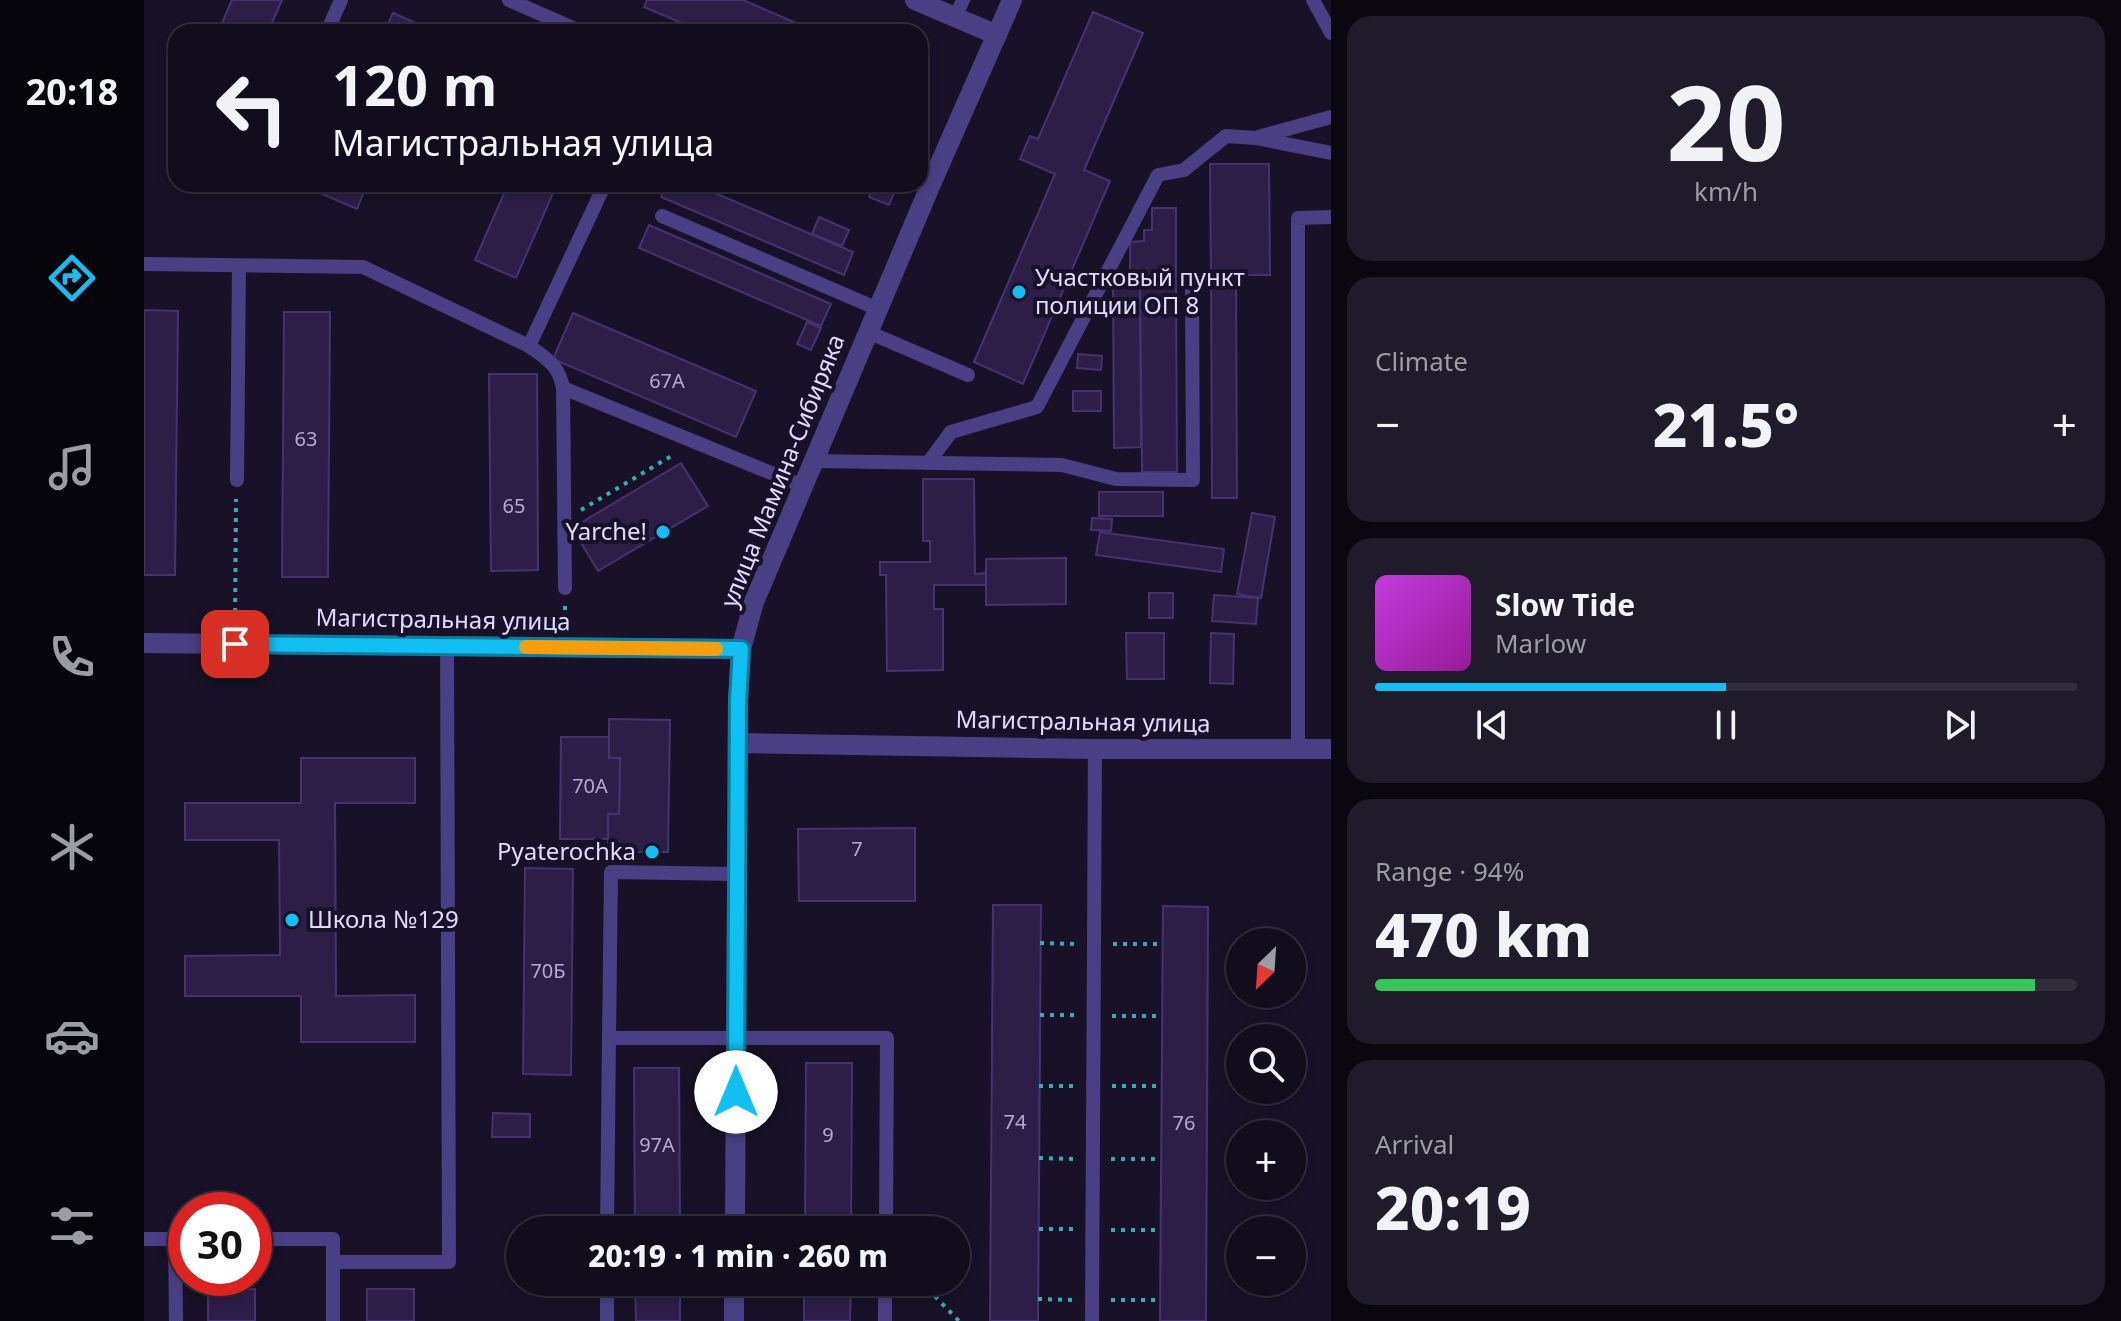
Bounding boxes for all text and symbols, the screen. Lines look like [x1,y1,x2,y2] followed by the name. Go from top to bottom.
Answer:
[332,46,497,122] text: 120 m
[1667,50,1785,191] text: 20
[200,56,304,160] icon: left
[26,67,118,116] text: 20:18
[332,118,714,167] text: Магистральная улица
[1694,173,1758,209] text: km/h
[44,250,100,306] icon: directions
[1035,260,1245,321] place label: Участковый пункт полиции ОП 8
[1010,283,1028,301] marker: Участковый пункт полиции ОП 8
[712,329,852,612] street label: улица Мамина-Сибиряка
[1375,343,1468,379] text: Climate
[649,367,685,394] house number: 67А
[1653,383,1799,465] text: 21.5°
[1375,394,1400,454] text: −
[2052,394,2077,454] text: +
[295,425,317,452] house number: 63
[44,439,100,495] icon: music
[503,492,525,519] house number: 65
[565,514,647,547] place label: Yarche!
[654,523,672,541] marker: Yarche!
[1495,584,1635,625] text: Slow Tide
[315,600,571,637] street label: Магистральная улица
[201,610,269,678] pin
[213,622,257,666] icon: arrive
[1495,625,1586,661] text: Marlow
[44,629,100,685] icon: phone
[955,702,1211,739] street label: Магистральная улица
[1470,703,1514,747] icon: previous
[1704,703,1748,747] icon: pause
[1938,703,1982,747] icon: next
[572,772,608,799] house number: 70А
[44,819,100,875] icon: climate
[497,834,636,867] place label: Pyaterochka
[851,835,863,862] house number: 7
[643,843,661,861] marker: Pyaterochka
[1375,853,1524,889] text: Range · 94%
[1375,893,1592,975] text: 470 km
[308,902,459,935] place label: Школа №129
[283,911,301,929] marker: Школа №129
[1226,928,1306,1008] north arrow
[1226,928,1306,1296] map controls
[530,957,566,984] house number: 70Б
[44,1008,100,1064] icon: car
[1226,1024,1306,1104] button: search
[694,1050,778,1134] position arrow
[1004,1108,1027,1135] house number: 74
[1173,1109,1195,1136] house number: 76
[1226,1120,1306,1200] button: +
[822,1121,834,1148] house number: 9
[1375,1126,1454,1162] text: Arrival
[639,1131,675,1158] house number: 97А
[1375,1166,1531,1248] text: 20:19
[168,1192,272,1296] speed limit sign: 30
[44,1198,100,1254] icon: filters
[1226,1216,1306,1296] button: −
[588,1235,888,1276] text: 20:19 · 1 min · 260 m

